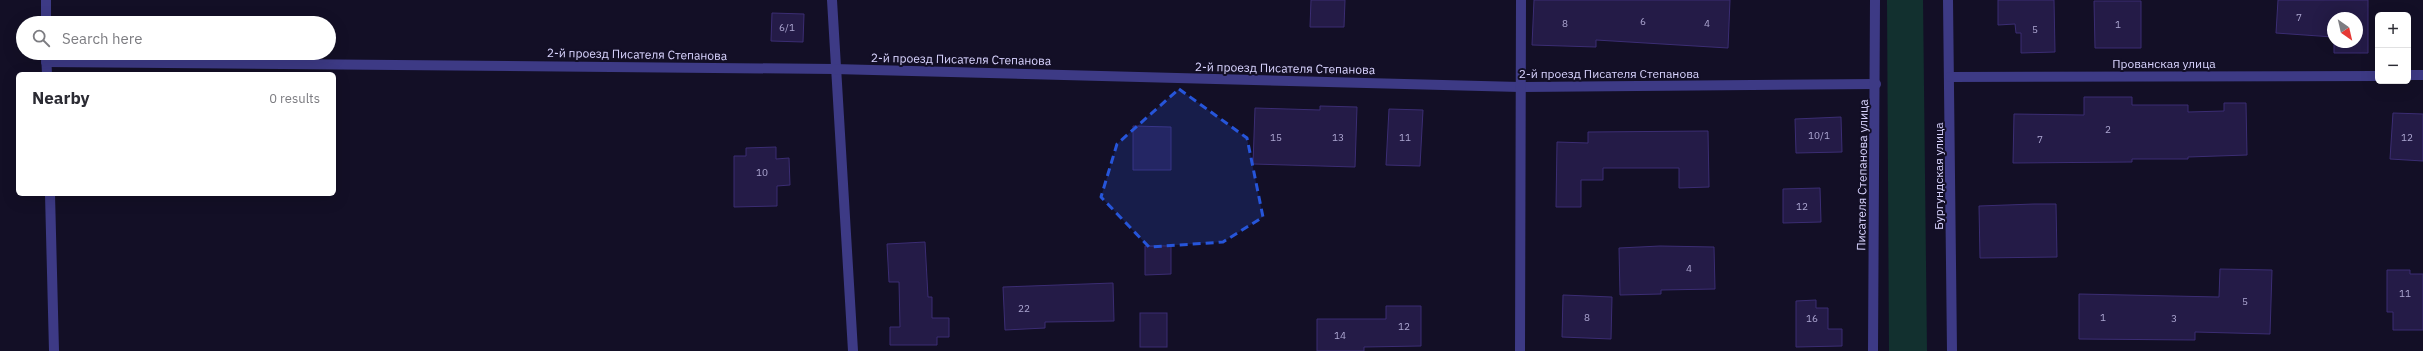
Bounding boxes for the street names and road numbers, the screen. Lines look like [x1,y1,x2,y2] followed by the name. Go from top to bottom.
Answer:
[547,45,728,63] street label: 2-й проезд Писателя Степанова
[871,50,1052,68] street label: 2-й проезд Писателя Степанова
[2112,56,2216,71] street label: Прованская улица
[1195,59,1376,77] street label: 2-й проезд Писателя Степанова
[1519,66,1700,81] street label: 2-й проезд Писателя Степанова
[1853,99,1871,251] street label: Писателя Степанова улица
[1931,122,1946,230] street label: Бургундская улица

